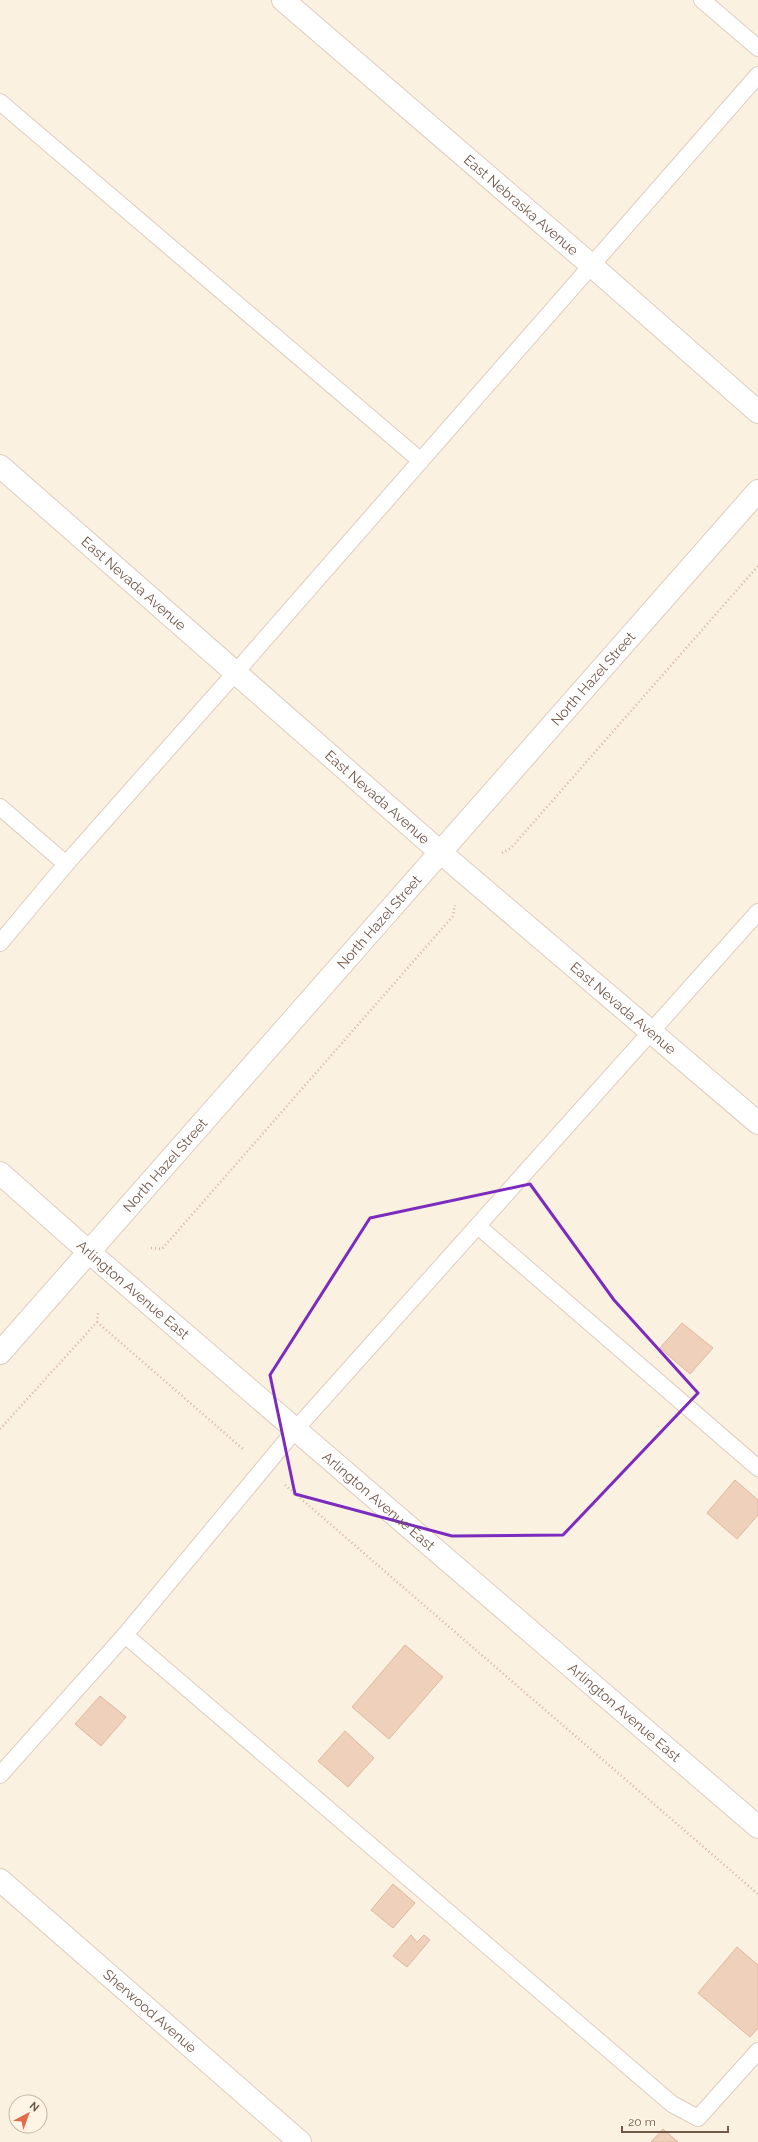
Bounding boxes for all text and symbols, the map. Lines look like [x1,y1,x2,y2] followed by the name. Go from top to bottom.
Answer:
[461,151,581,258] street label: East Nebraska Avenue
[78,533,189,633] street label: East Nevada Avenue
[548,628,639,729] street label: North Hazel Street
[322,747,433,847] street label: East Nevada Avenue
[334,872,425,972] street label: North Hazel Street
[567,959,679,1058] street label: East Nevada Avenue
[120,1115,211,1215] street label: North Hazel Street
[74,1237,193,1343] street label: Arlington Avenue East
[319,1448,438,1554] street label: Arlington Avenue East
[565,1660,684,1765] street label: Arlington Avenue East
[100,1966,200,2056] street label: Sherwood Avenue
[8,2094,48,2134] north arrow
[27,2099,42,2114] text: N
[622,2108,728,2134] scale bar
[628,2115,656,2129] text: 20 m

